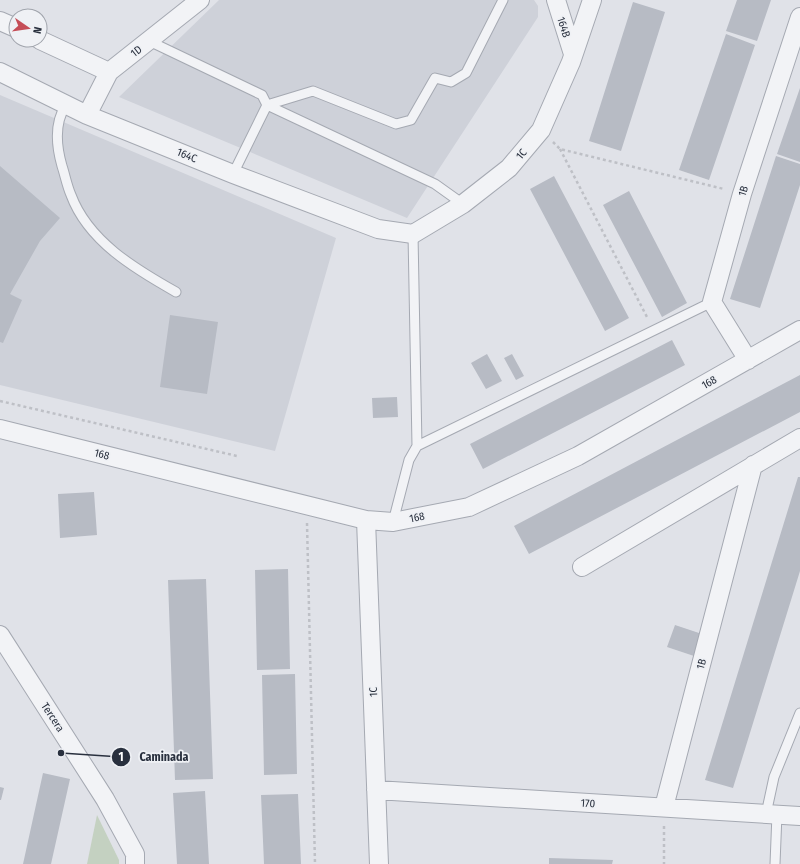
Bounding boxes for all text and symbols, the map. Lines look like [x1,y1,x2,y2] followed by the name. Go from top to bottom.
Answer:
[8,8,48,48] north arrow
[554,15,573,39] street label: 164B
[30,25,44,35] text: N
[128,43,145,60] street label: 1D
[175,146,199,166] street label: 164C
[513,146,530,162] street label: 1C
[736,184,751,198] street label: 1B
[699,373,720,392] street label: 168
[93,446,111,463] street label: 168
[408,510,426,525] street label: 168
[694,657,709,671] street label: 1B
[367,686,380,697] street label: 1C
[38,700,67,734] street label: Tercera
[111,745,196,769] callout: Caminada
[118,750,124,764] text: 1
[139,750,189,764] text: Caminada
[580,797,596,811] street label: 170

